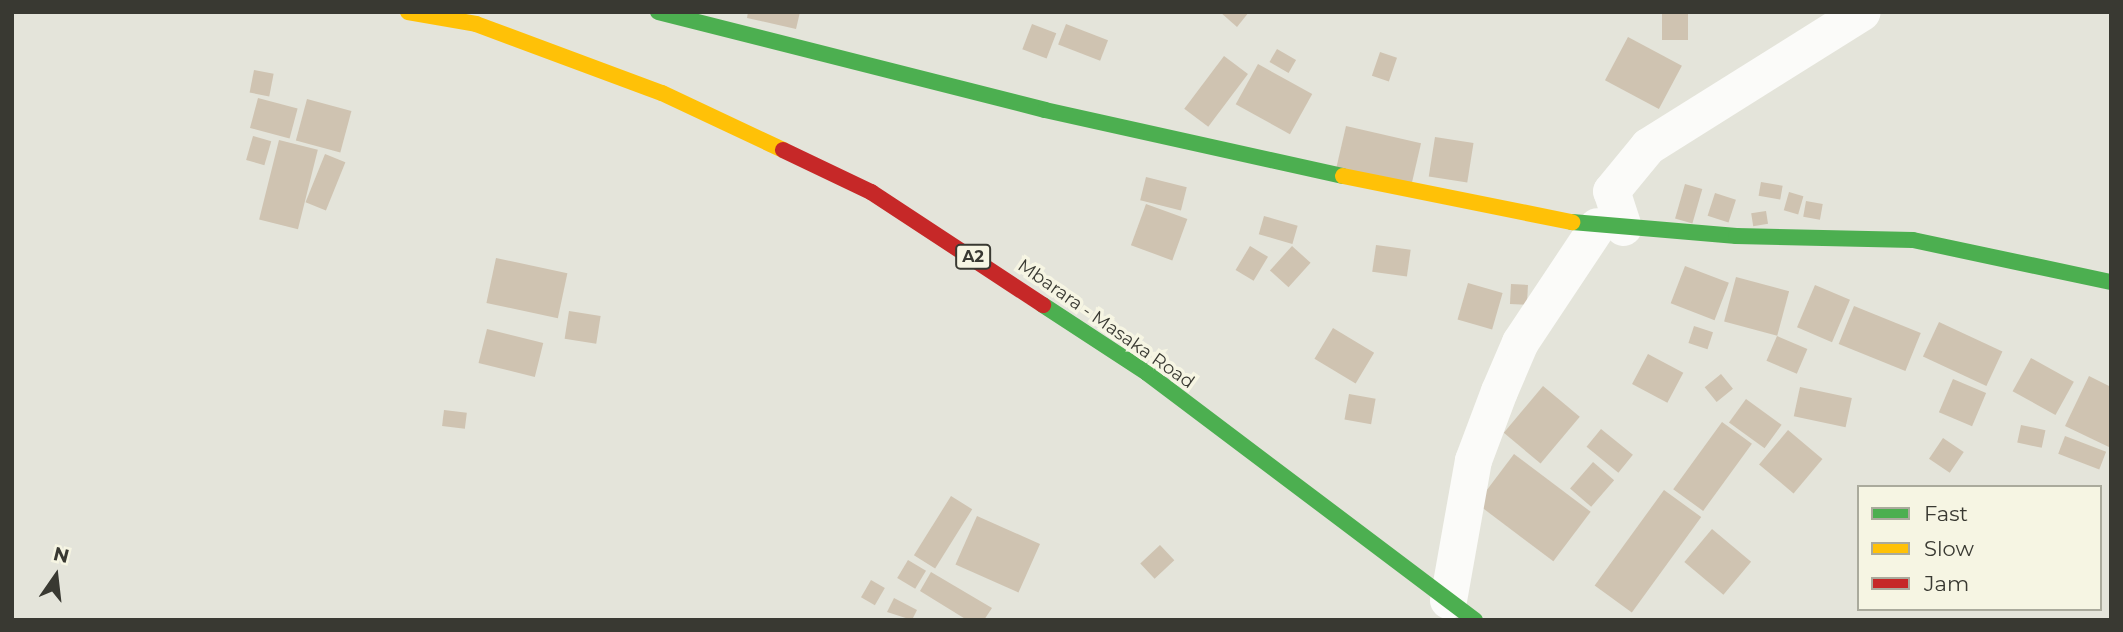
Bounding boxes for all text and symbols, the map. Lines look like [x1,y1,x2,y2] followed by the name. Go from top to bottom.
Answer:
[954,244,992,270] road number: A2
[1014,255,1198,393] street label: Mbarara - Masaka Road
[1857,485,2102,611] legend
[1924,501,1968,526] text: Fast
[1924,536,1974,561] text: Slow
[21,541,91,611] north arrow
[51,542,71,568] text: N
[1924,571,1969,596] text: Jam

